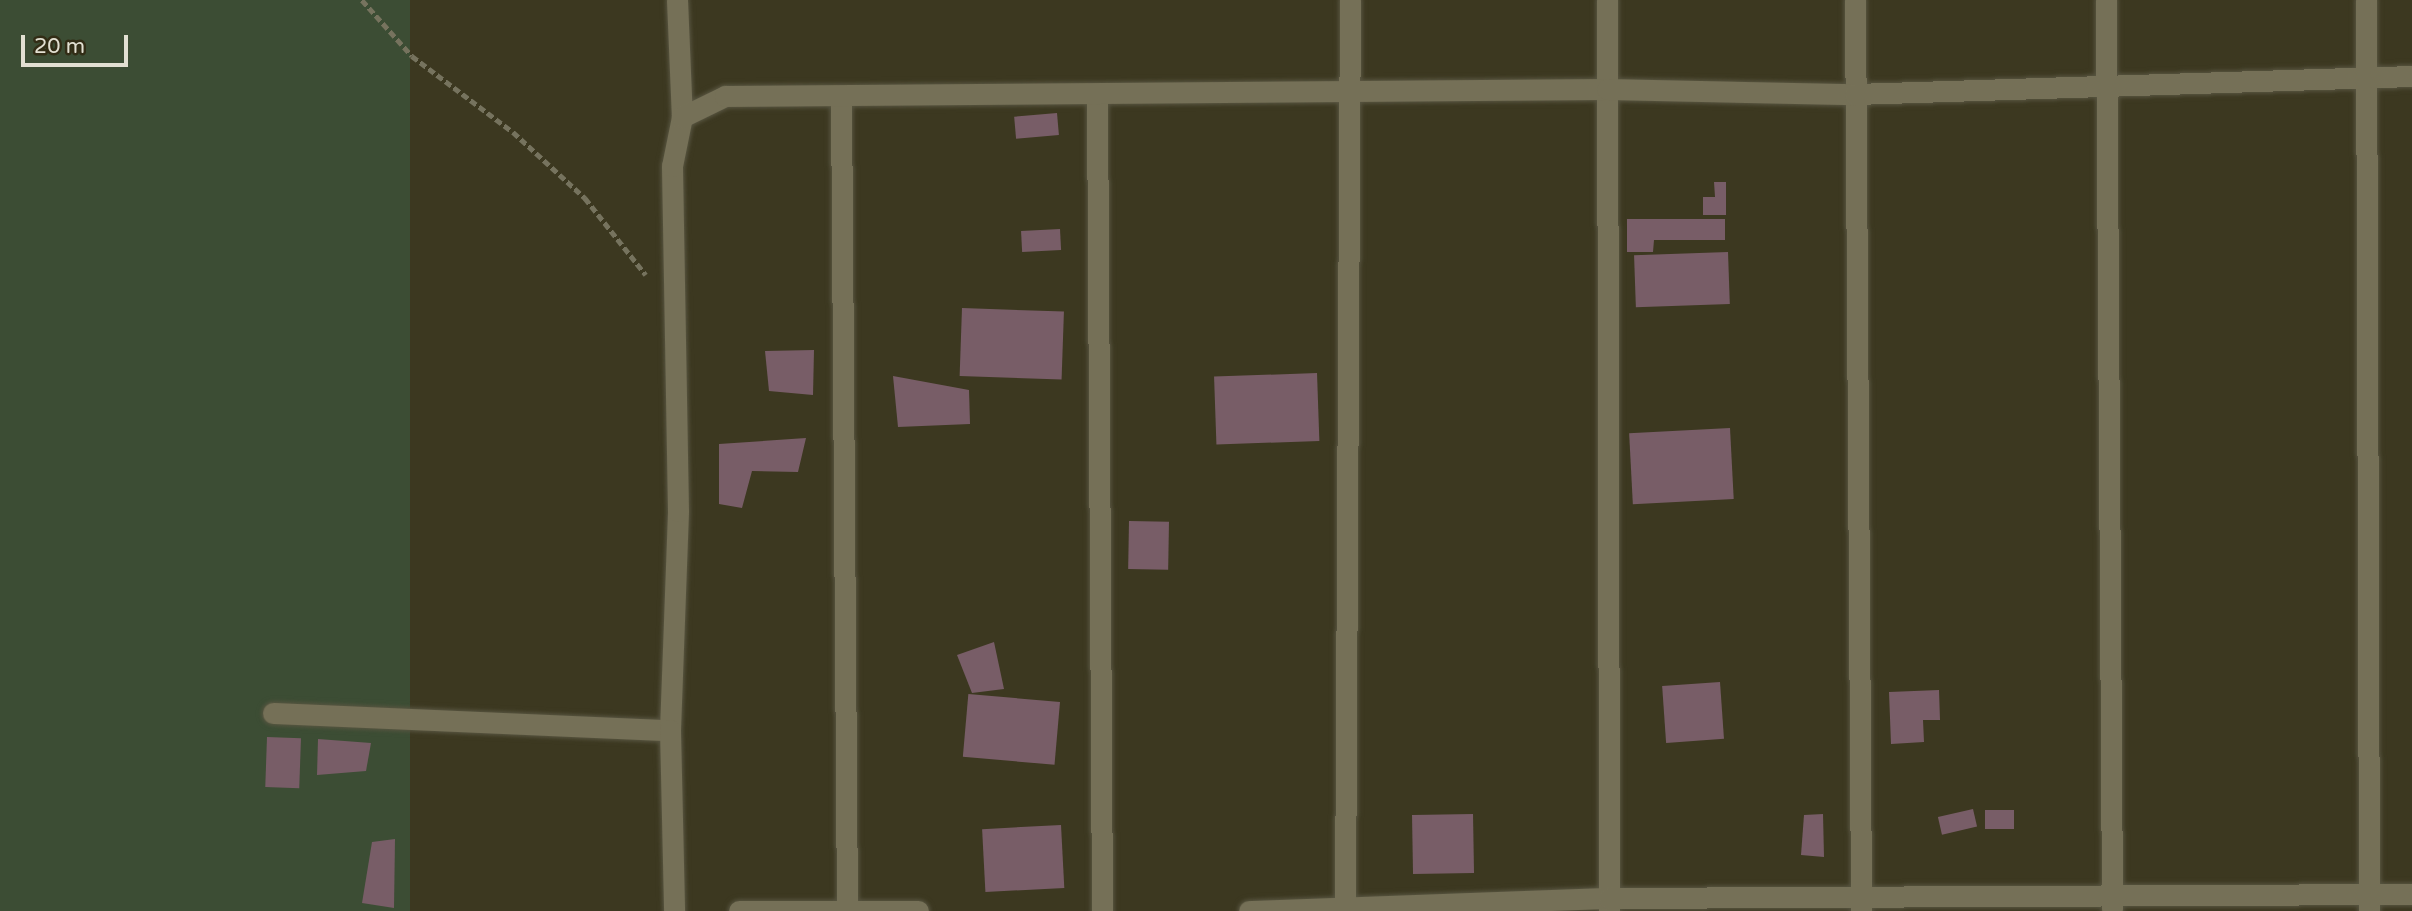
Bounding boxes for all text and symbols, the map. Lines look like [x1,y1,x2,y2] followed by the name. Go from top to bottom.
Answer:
[24,21,131,65] scale bar
[34,34,85,59] text: 20 m

